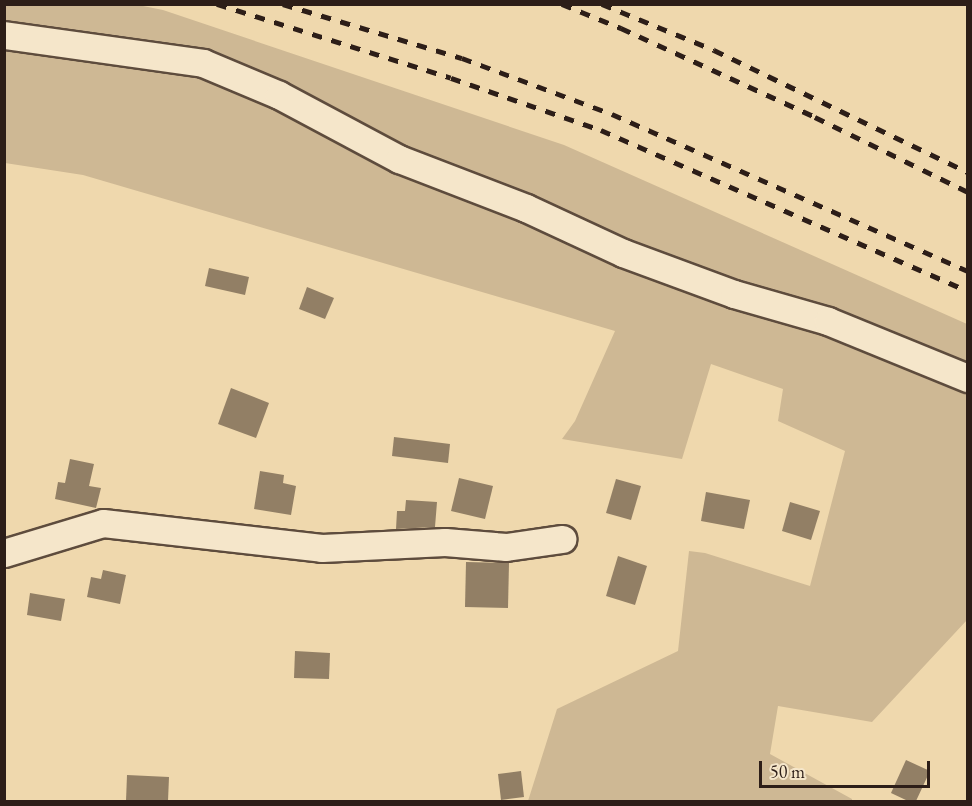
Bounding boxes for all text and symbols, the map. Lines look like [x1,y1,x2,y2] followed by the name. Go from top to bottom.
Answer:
[762,749,933,787] scale bar
[770,760,805,783] text: 50 m

